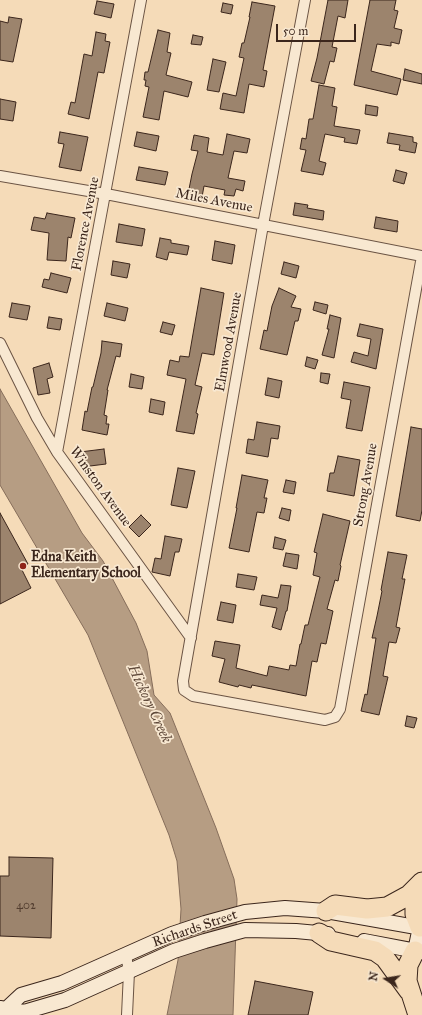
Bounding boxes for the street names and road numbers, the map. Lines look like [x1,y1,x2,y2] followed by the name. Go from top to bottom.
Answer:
[69,176,103,272] street label: Florence Avenue
[174,185,254,217] street label: Miles Avenue
[212,291,246,393] street label: Elmwood Avenue
[350,442,382,528] street label: Strong Avenue
[65,444,135,530] street label: Winston Avenue
[150,907,240,951] street label: Richards Street

